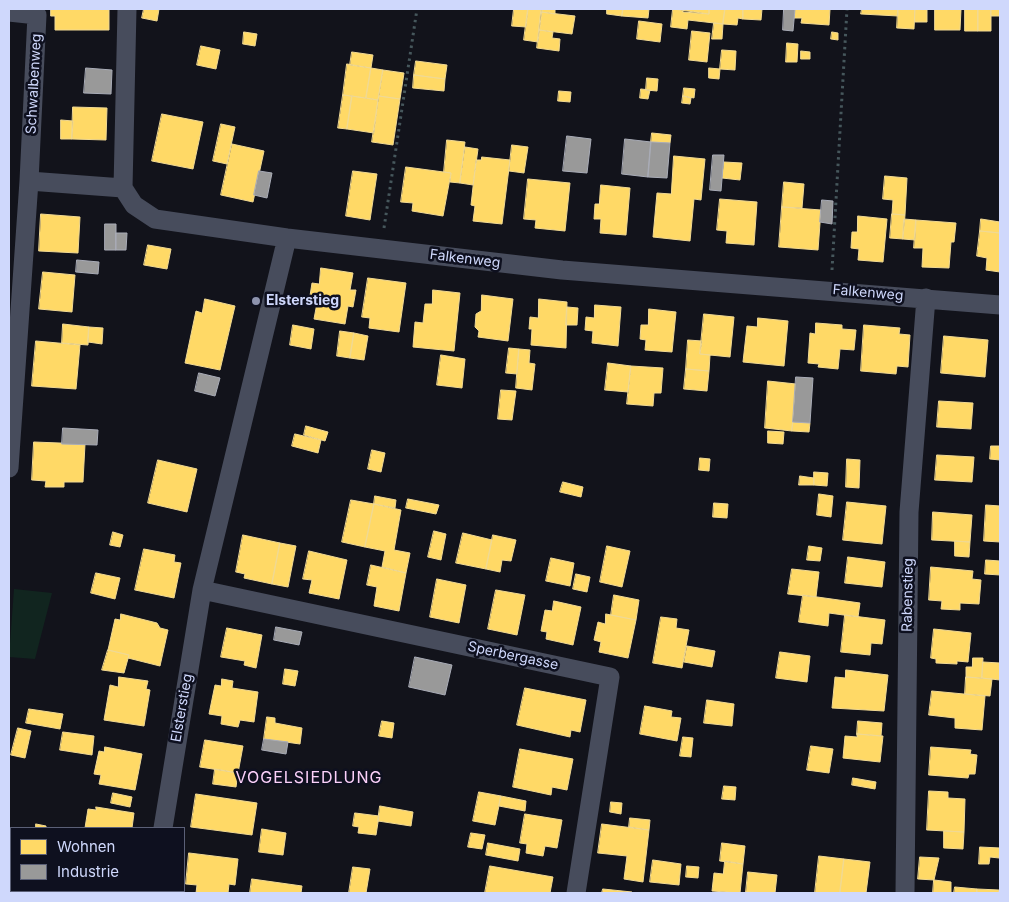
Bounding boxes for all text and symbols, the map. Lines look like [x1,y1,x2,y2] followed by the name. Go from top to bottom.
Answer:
[23,33,45,135] street label: Schwalbenweg
[429,246,501,272] street label: Falkenweg
[832,282,904,304] street label: Falkenweg
[266,293,339,309] place label: Elsterstieg
[250,295,262,307] marker: Elsterstieg
[899,558,917,632] street label: Rabenstieg
[466,638,560,674] street label: Sperbergasse
[168,672,196,744] street label: Elsterstieg
[234,768,384,788] district label: VOGELSIEDLUNG
[10,827,185,892] legend
[57,837,115,856] text: Wohnen
[57,862,119,881] text: Industrie

